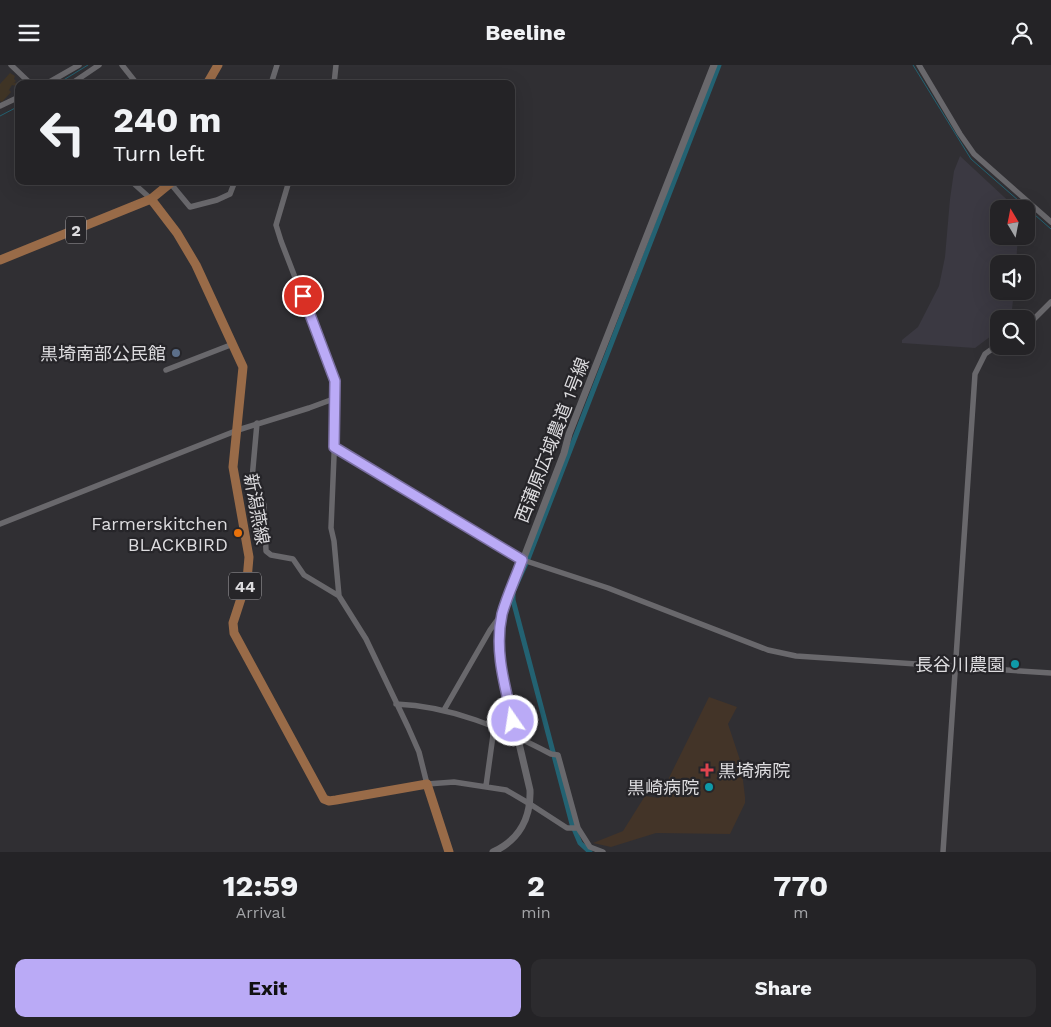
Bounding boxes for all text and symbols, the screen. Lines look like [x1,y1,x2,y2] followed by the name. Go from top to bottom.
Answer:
[15,19,43,47] icon: menu
[1008,19,1036,47] icon: person
[485,20,566,45] text: Beeline
[113,99,222,141] text: 240 m
[30,100,95,165] icon: left
[113,141,205,166] text: Turn left
[990,200,1035,245] north arrow
[990,200,1035,355] map controls
[66,217,86,243] road number: 2
[990,255,1035,300] button: sound
[282,275,324,317] pin
[289,282,317,310] icon: arrive
[990,310,1035,355] button: search
[40,343,166,364] place label: 黒埼南部公民館
[170,347,182,359] marker: 黒埼南部公民館
[511,355,593,525] street label: 西蒲原広域農道 1号線
[240,472,274,546] street label: 新潟燕線
[91,513,228,555] place label: Farmerskitchen BLACKBIRD
[232,527,244,539] marker: Farmerskitchen BLACKBIRD
[229,573,261,599] road number: 44
[915,654,1005,675] place label: 長谷川農園
[1009,658,1021,670] marker: 長谷川農園
[486,694,538,746] position arrow
[718,760,790,781] place label: 黒埼病院
[700,763,714,777] marker: 黒埼病院
[627,777,699,798] place label: 黒崎病院
[703,781,715,793] marker: 黒崎病院
[223,868,299,903] text: 12:59
[527,868,545,903] text: 2
[773,868,828,903] text: 770
[236,903,286,922] text: Arrival
[521,903,551,922] text: min
[793,903,808,922] text: m
[15,959,521,1017] button: Exit
[531,959,1036,1017] button: Share

